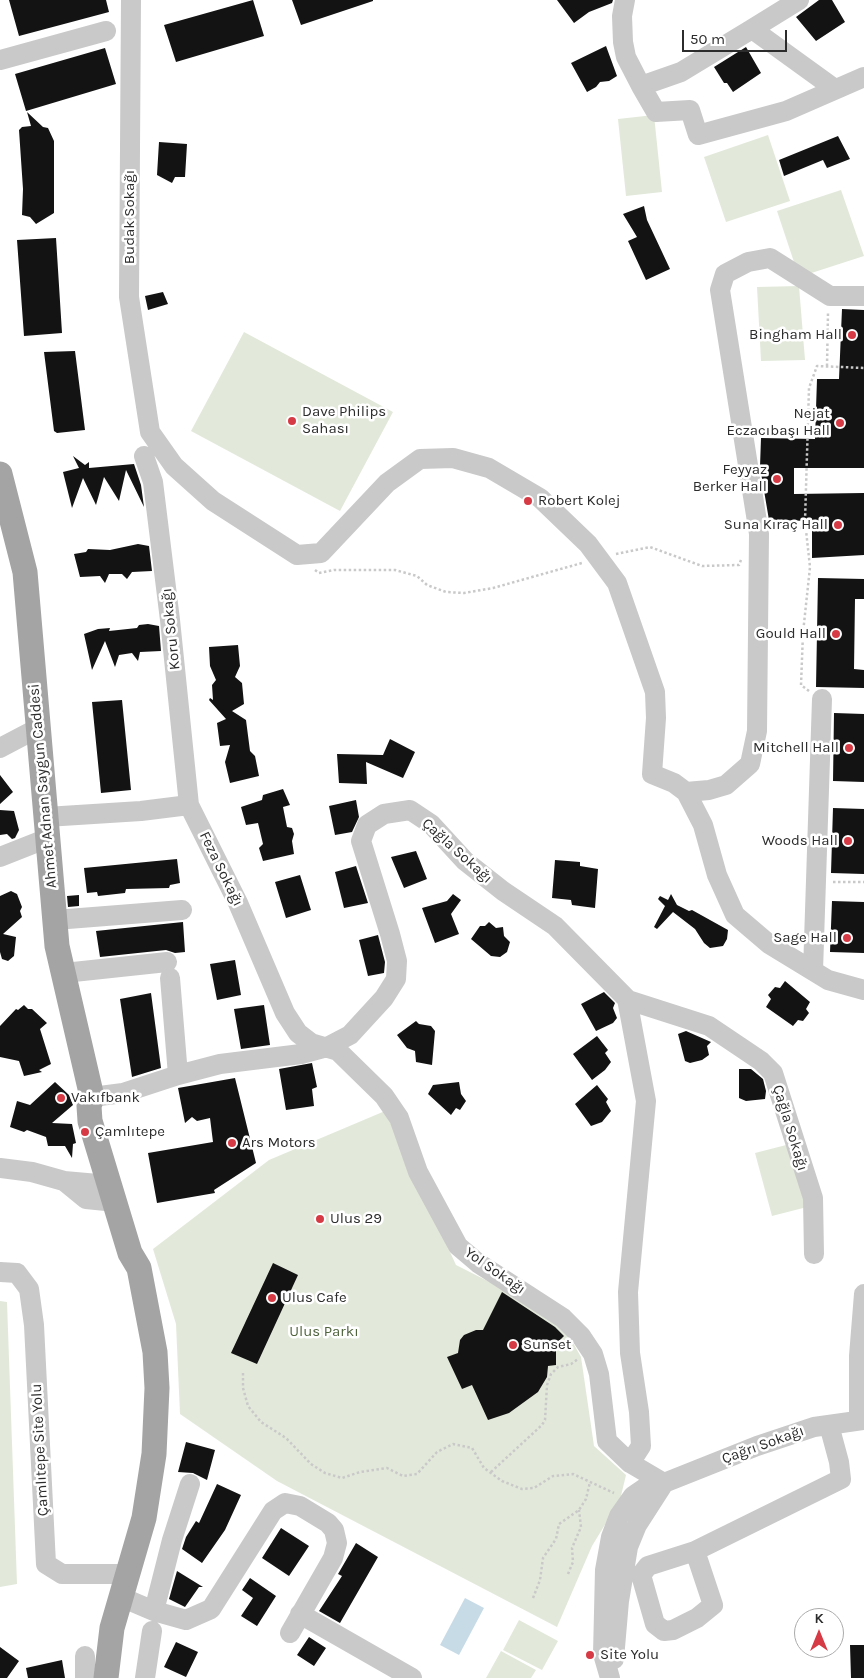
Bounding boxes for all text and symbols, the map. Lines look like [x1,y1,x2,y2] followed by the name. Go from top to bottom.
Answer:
[684,20,789,52] scale bar
[690,30,725,48] text: 50 m
[121,170,139,264] street label: Budak Sokağı
[749,326,842,344] place label: Bingham Hall
[846,329,858,341] marker: Bingham Hall
[302,403,386,438] place label: Dave Philips Sahası
[727,405,830,440] place label: Nejat Eczacıbaşı Hall
[286,415,298,427] marker: Dave Philips Sahası
[834,417,846,429] marker: Nejat Eczacıbaşı Hall
[693,461,767,496] place label: Feyyaz Berker Hall
[771,473,783,485] marker: Feyyaz Berker Hall
[538,492,621,510] place label: Robert Kolej
[522,495,534,507] marker: Robert Kolej
[724,516,828,534] place label: Suna Kıraç Hall
[832,519,844,531] marker: Suna Kıraç Hall
[158,587,184,671] street label: Koru Sokağı
[756,625,826,643] place label: Gould Hall
[830,628,842,640] marker: Gould Hall
[25,683,61,889] street label: Ahmet Adnan Saygun Caddesi
[753,739,839,757] place label: Mitchell Hall
[843,742,855,754] marker: Mitchell Hall
[418,815,496,887] street label: Çağla Sokağı
[195,829,247,909] street label: Feza Sokağı
[762,832,838,850] place label: Woods Hall
[842,835,854,847] marker: Woods Hall
[773,929,837,947] place label: Sage Hall
[841,932,853,944] marker: Sage Hall
[768,1083,812,1173] street label: Çağla Sokağı
[71,1089,140,1107] place label: Vakıfbank
[55,1092,67,1104] marker: Vakıfbank
[95,1123,165,1141] place label: Çamlıtepe
[79,1126,91,1138] marker: Çamlıtepe
[242,1134,316,1152] place label: Ars Motors
[226,1137,238,1149] marker: Ars Motors
[330,1210,382,1228] place label: Ulus 29
[314,1213,326,1225] marker: Ulus 29
[461,1244,529,1298] street label: Yol Sokağı
[282,1289,347,1307] place label: Ulus Cafe
[266,1292,278,1304] marker: Ulus Cafe
[289,1323,359,1341] park label: Ulus Parkı
[523,1336,571,1354] place label: Sunset
[507,1339,519,1351] marker: Sunset
[28,1383,52,1517] street label: Çamlıtepe Site Yolu
[719,1422,807,1468] street label: Çağrı Sokağı
[794,1608,844,1658] north arrow
[814,1610,824,1627] text: K
[600,1646,659,1664] place label: Site Yolu
[584,1649,596,1661] marker: Site Yolu

